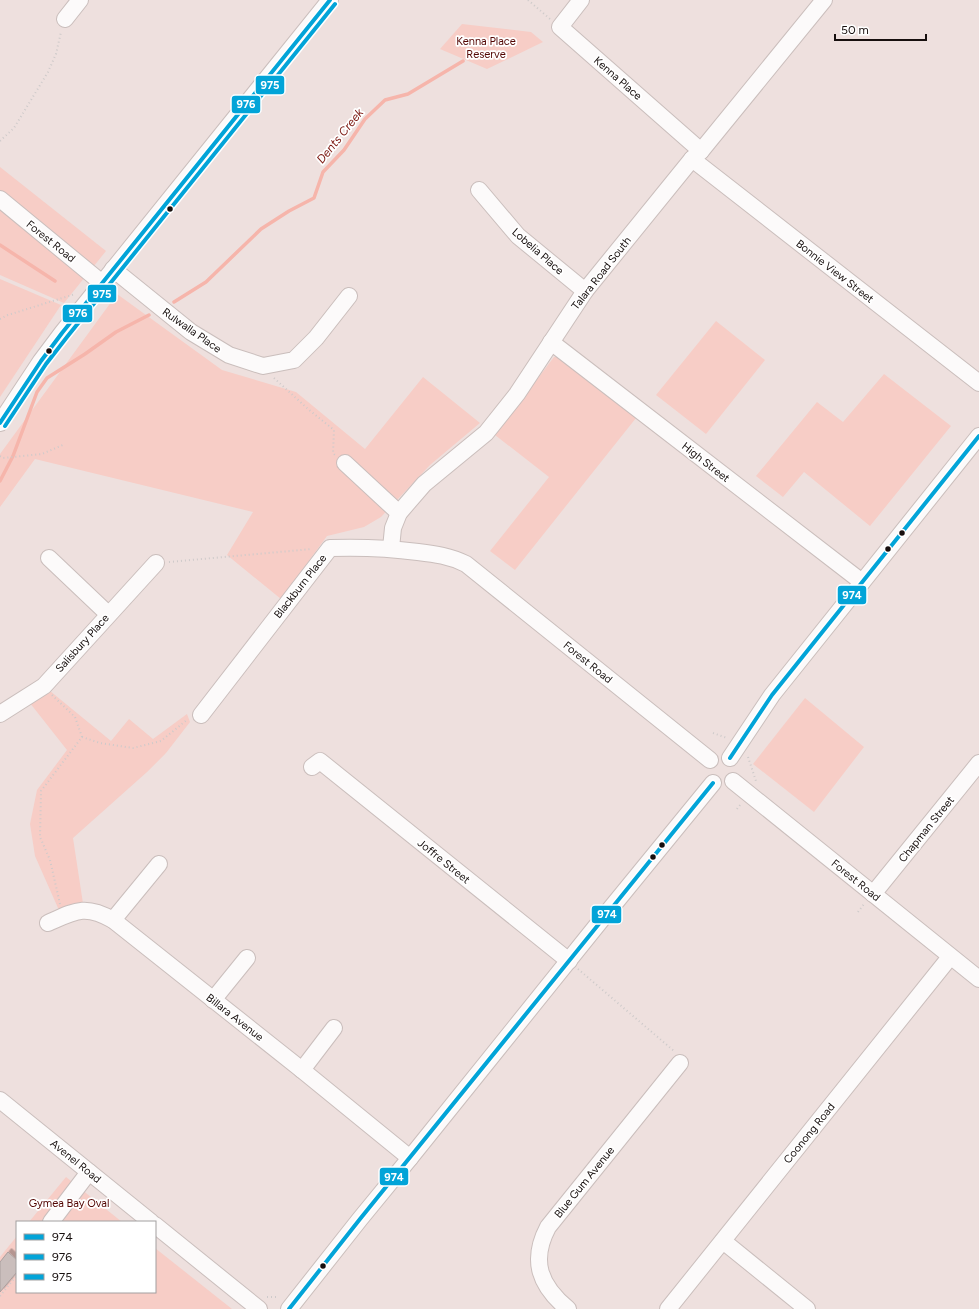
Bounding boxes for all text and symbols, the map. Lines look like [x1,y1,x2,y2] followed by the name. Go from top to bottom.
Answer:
[835,16,926,42] scale bar
[841,23,869,37] text: 50 m
[456,35,516,61] park label: Kenna Place Reserve
[591,54,644,103] street label: Kenna Place
[255,75,285,95] line badge: 975
[261,79,279,92] text: 975
[231,95,261,114] line badge: 976
[237,98,256,111] text: 976
[314,105,367,166] water label: Dents Creek
[165,204,175,214] unlabelled marker
[24,218,78,265] street label: Forest Road
[509,225,566,277] street label: Lobelia Place
[569,234,634,312] street label: Talara Road South
[793,237,876,306] street label: Bonnie View Street
[87,284,117,303] line badge: 975
[93,288,111,301] text: 975
[62,304,93,323] line badge: 976
[160,305,224,356] street label: Rulwalla Place
[69,307,88,320] text: 976
[44,346,54,356] unlabelled marker
[679,440,732,485] street label: High Street
[897,528,907,538] unlabelled marker
[883,544,893,554] unlabelled marker
[271,552,329,621] street label: Blackburn Place
[837,585,867,605] line badge: 974
[842,589,862,602] text: 974
[53,612,112,675] street label: Salisbury Place
[561,639,615,686] street label: Forest Road
[896,794,957,865] street label: Chapman Street
[415,836,472,886] street label: Joffre Street
[657,840,667,850] unlabelled marker
[648,852,658,862] unlabelled marker
[829,857,883,904] street label: Forest Road
[591,905,622,924] line badge: 974
[597,908,617,921] text: 974
[204,991,266,1044] street label: Billara Avenue
[781,1101,838,1166] street label: Coonong Road
[48,1137,104,1186] street label: Avenel Road
[552,1144,617,1221] street label: Blue Gum Avenue
[379,1167,409,1186] line badge: 974
[384,1171,404,1184] text: 974
[29,1197,109,1210] park label: Gymea Bay Oval
[16,1221,156,1293] legend
[52,1230,73,1244] text: 974
[52,1250,72,1264] text: 976
[318,1261,328,1271] unlabelled marker
[52,1270,72,1284] text: 975

